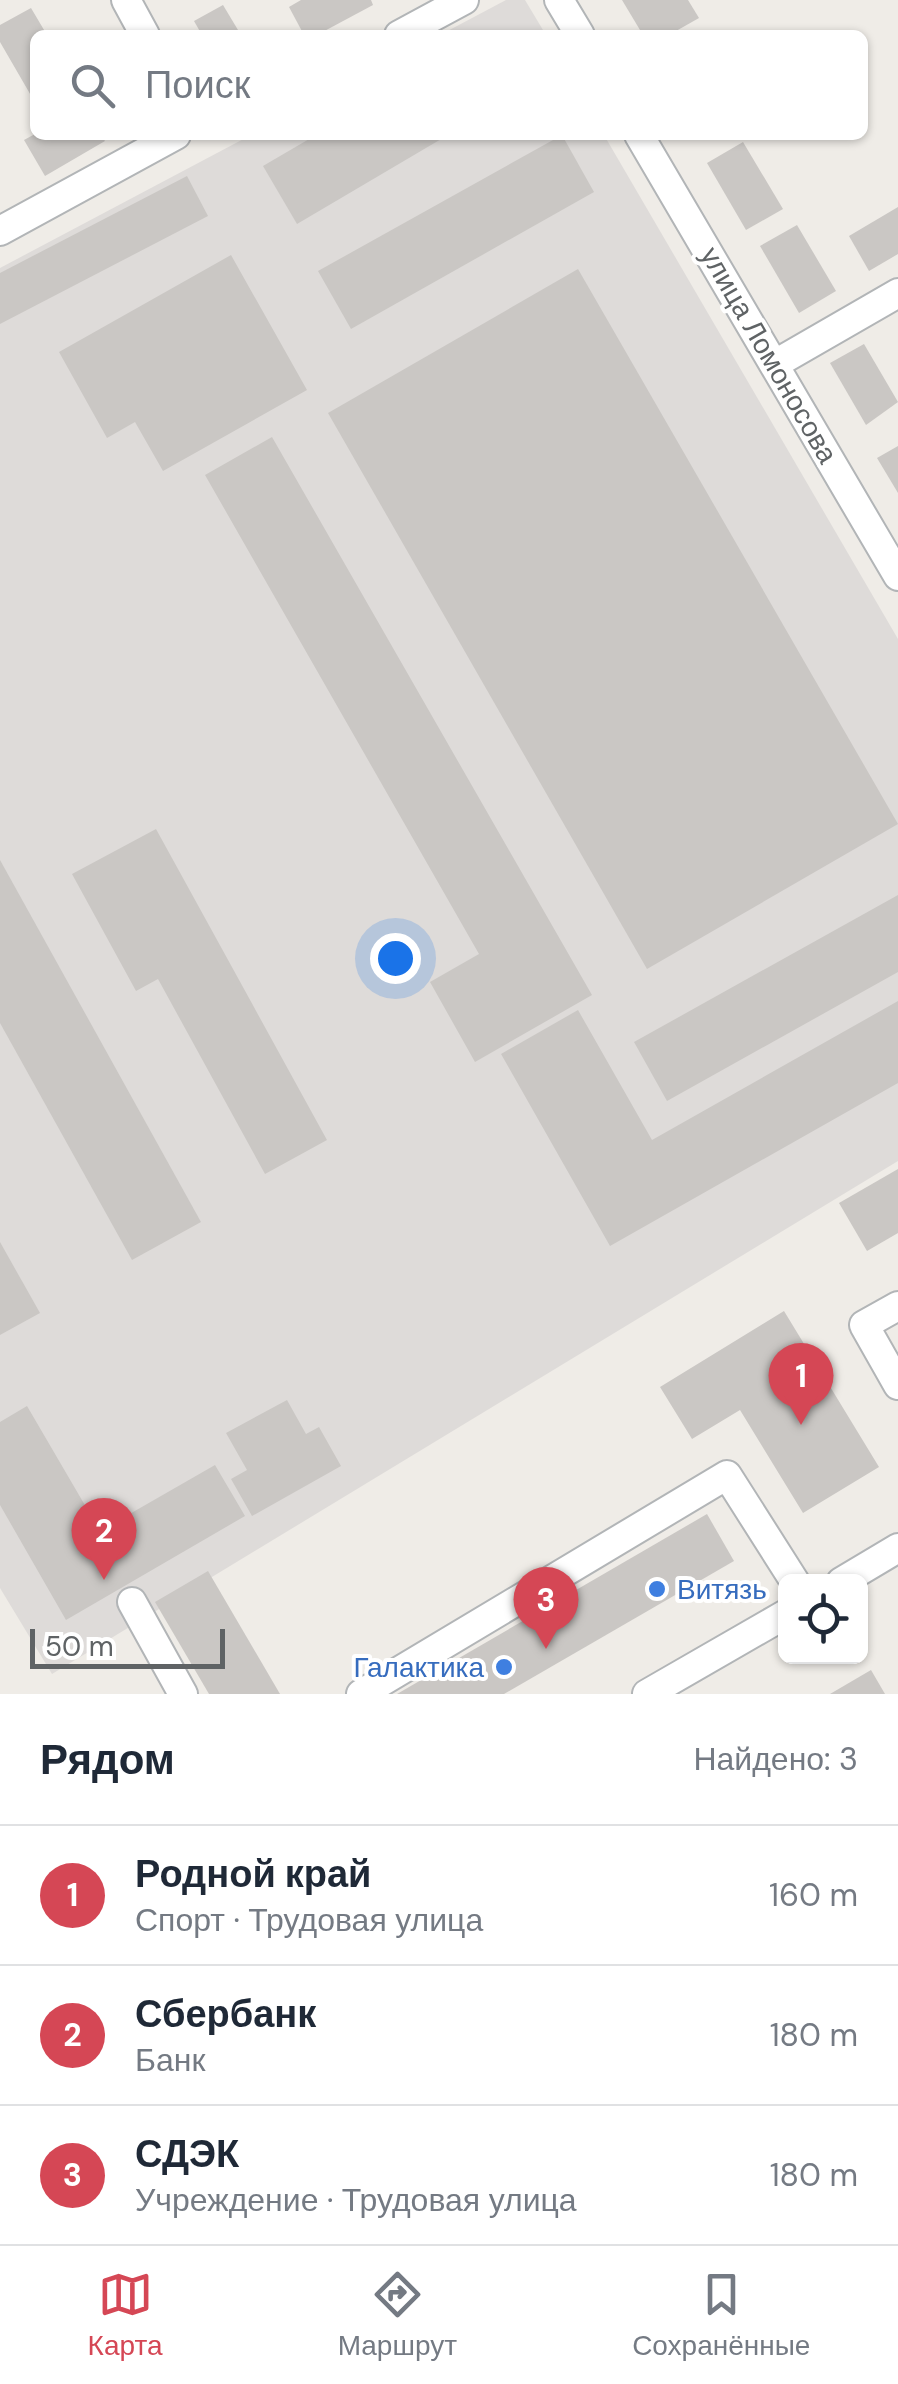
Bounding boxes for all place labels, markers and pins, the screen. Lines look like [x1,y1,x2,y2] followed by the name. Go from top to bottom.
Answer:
[768,1342,834,1425] pin: 1
[72,1498,136,1580] pin: 2
[514,1566,578,1649] pin: 3
[677,1571,767,1608] place label: Витязь
[646,1578,668,1600] marker: Витязь
[353,1649,484,1686] place label: Галактика
[493,1656,515,1678] marker: Галактика

